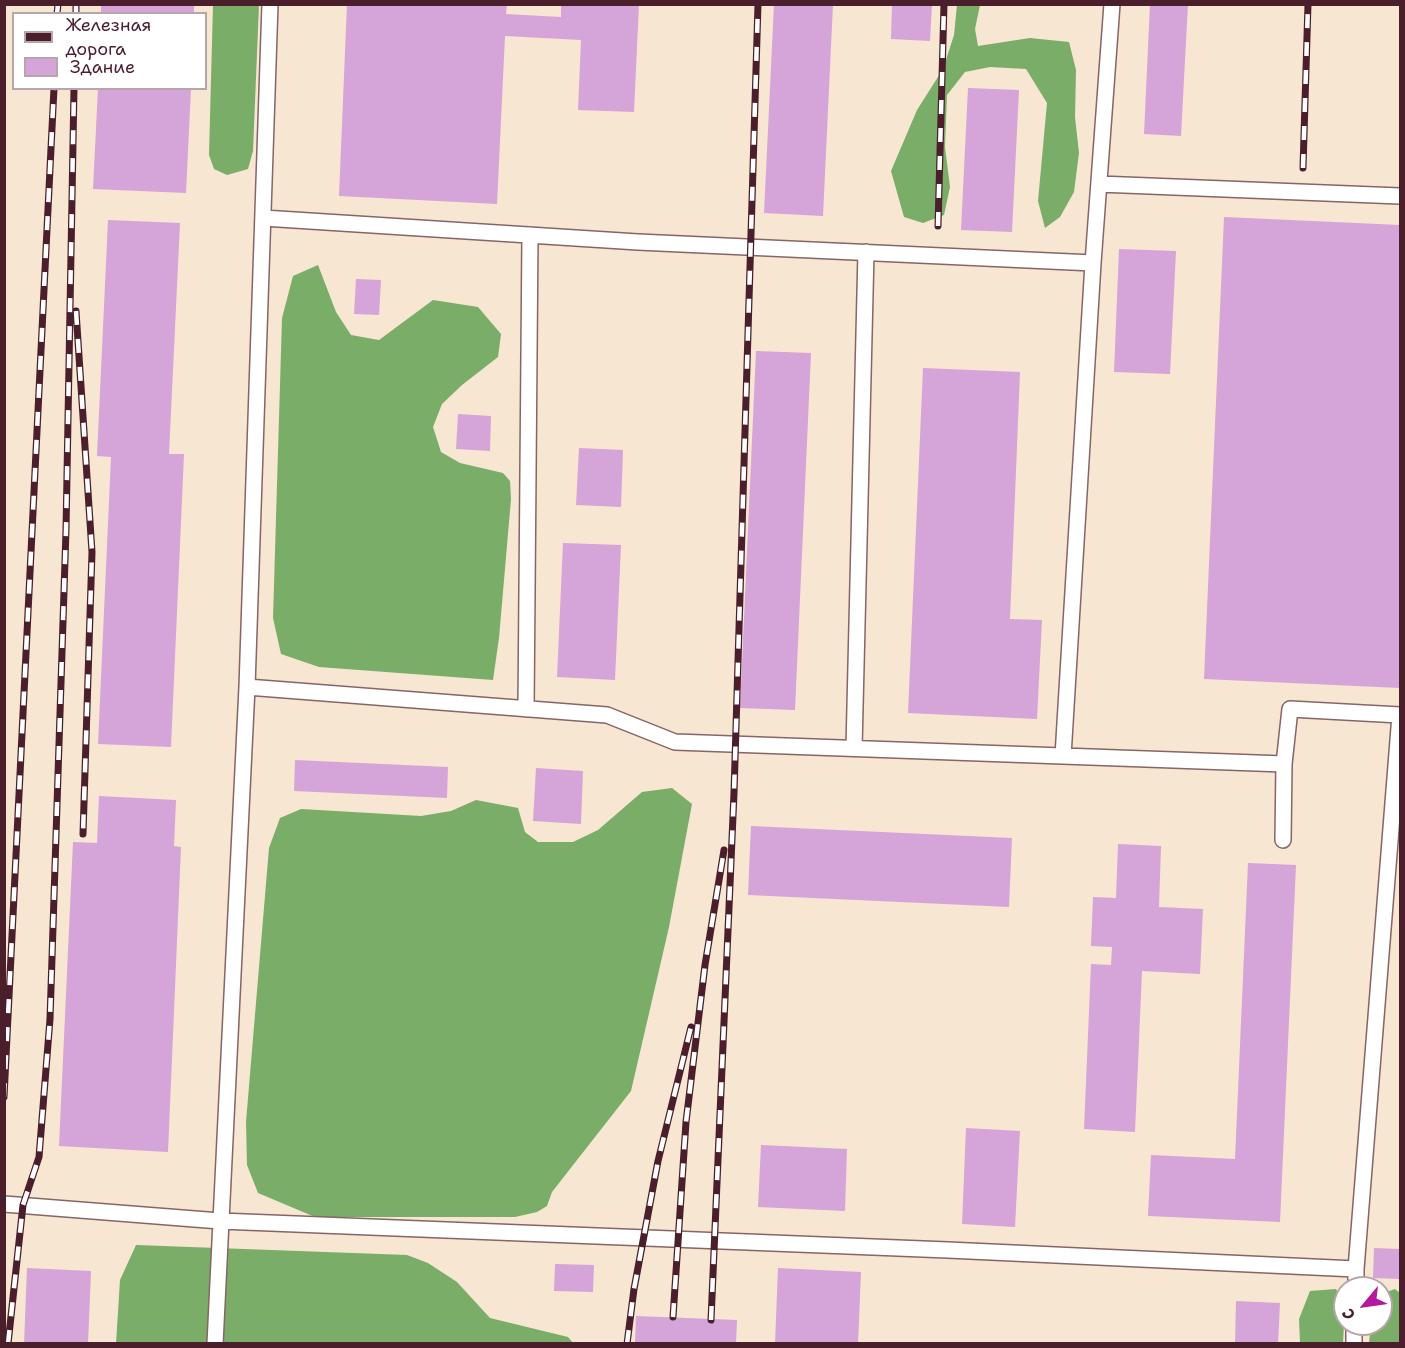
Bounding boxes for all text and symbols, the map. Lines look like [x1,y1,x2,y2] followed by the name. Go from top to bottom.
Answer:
[12,12,207,90] legend
[65,13,151,61] text: Железная дорога
[70,55,135,79] text: Здание
[1333,1276,1393,1336] north arrow
[1337,1305,1360,1323] text: С

